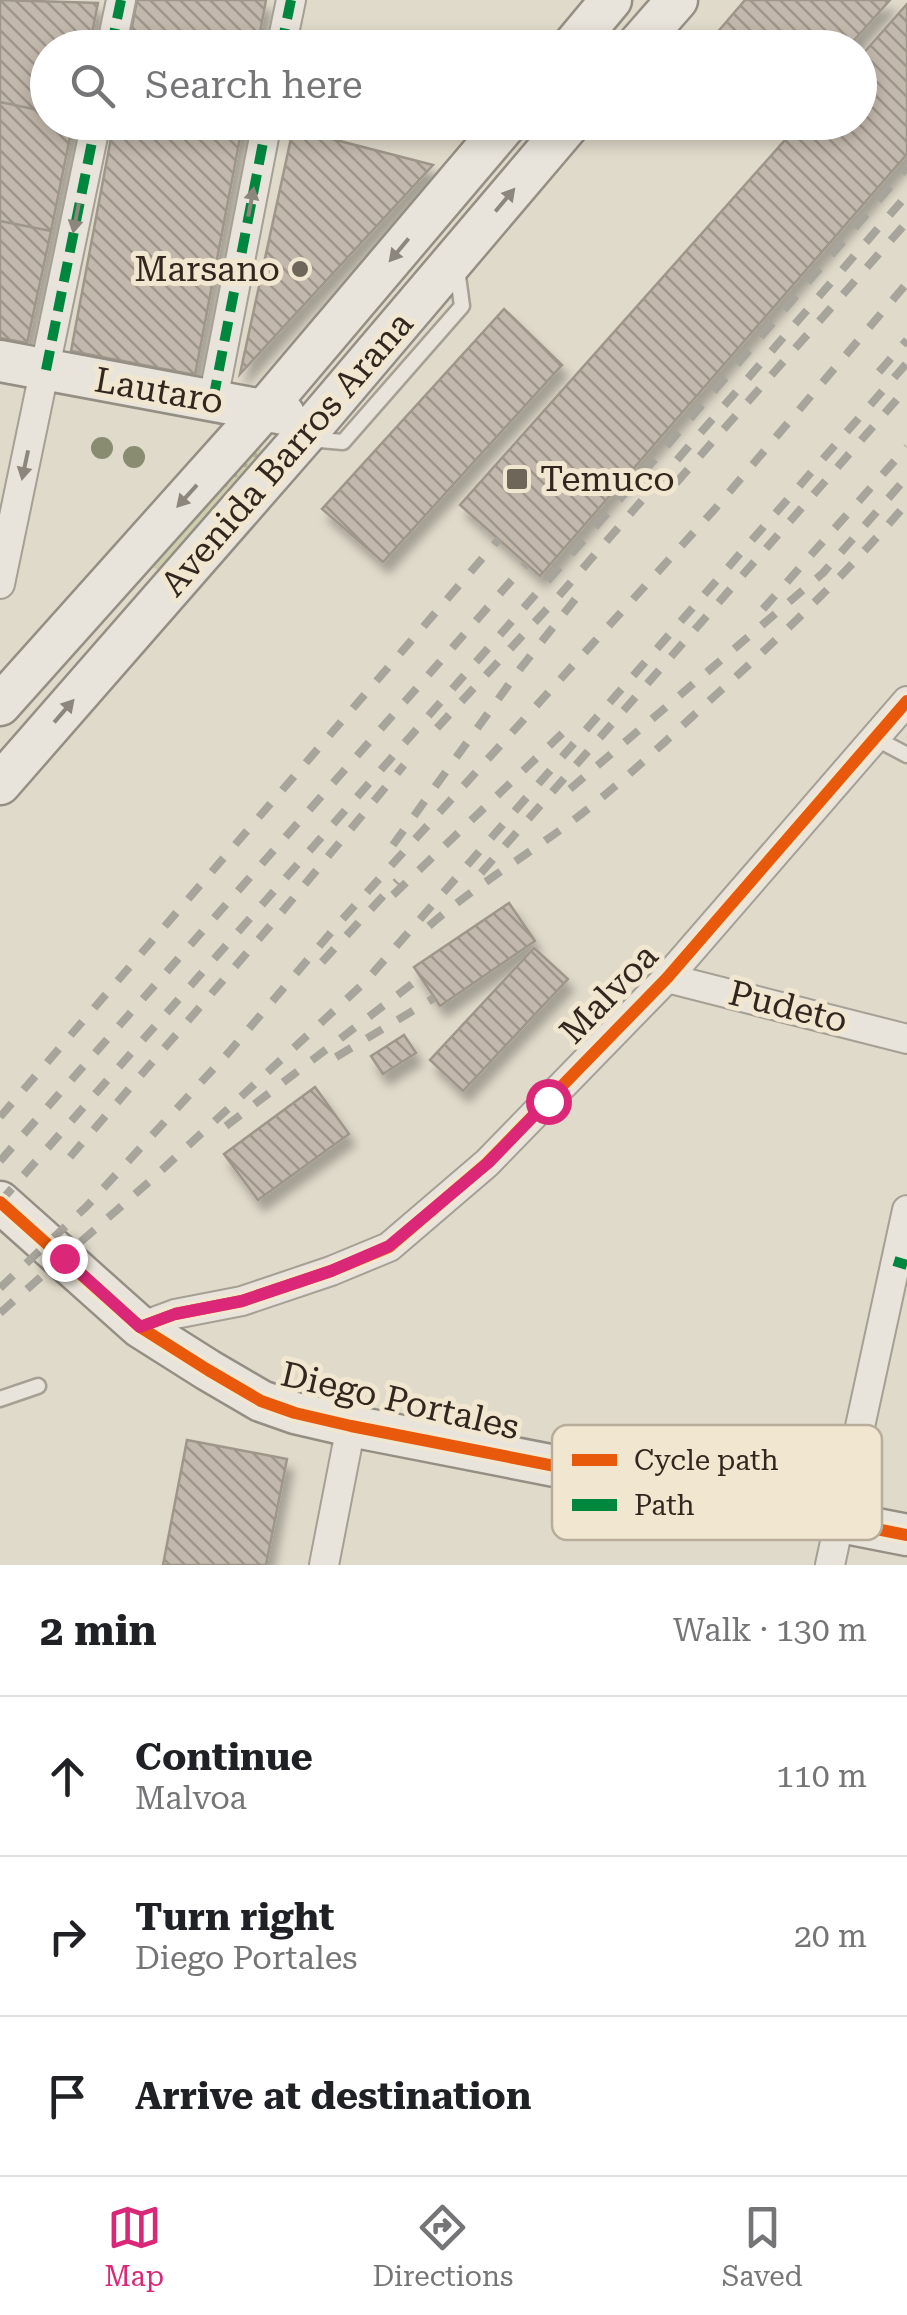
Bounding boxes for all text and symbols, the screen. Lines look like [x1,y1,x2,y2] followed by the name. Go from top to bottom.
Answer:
[30,30,877,140] search box
[65,58,120,113] icon: search
[145,63,363,107] text: Search here
[244,186,260,217] one-way arrow
[494,188,516,213] one-way arrow
[68,203,84,234] one-way arrow
[389,238,410,263] one-way arrow
[134,249,280,290] place label: Marsano
[289,258,311,280] marker: Marsano
[153,304,422,604] street label: Avenida Barros Arana
[91,360,227,422] street label: Lautaro
[17,450,33,481] one-way arrow
[540,459,675,500] place label: Temuco
[504,466,530,492] marker: Temuco
[176,483,198,508] one-way arrow
[53,699,75,724] one-way arrow
[552,936,666,1052] street label: Malvoa
[725,973,851,1041] street label: Pudeto
[526,1079,572,1125] route start
[42,1236,88,1282] route end
[277,1354,523,1448] street label: Diego Portales
[552,1425,882,1540] legend
[634,1444,779,1477] text: Cycle path
[634,1489,695,1522] text: Path
[40,1606,157,1655] text: 2 min
[673,1611,867,1649] text: Walk · 130 m
[135,1735,313,1779] text: Continue
[40,1749,95,1804] icon: ahead
[776,1757,867,1795] text: 110 m
[135,1779,247,1817] text: Malvoa
[135,1895,334,1939] text: Turn right
[40,1909,95,1964] icon: right
[794,1917,867,1955] text: 20 m
[135,1939,357,1977] text: Diego Portales
[40,2069,95,2124] icon: arrive
[135,2074,531,2118] text: Arrive at destination
[104,2200,164,2293] tab: Map
[372,2200,513,2293] tab: Directions
[722,2200,803,2293] tab: Saved

